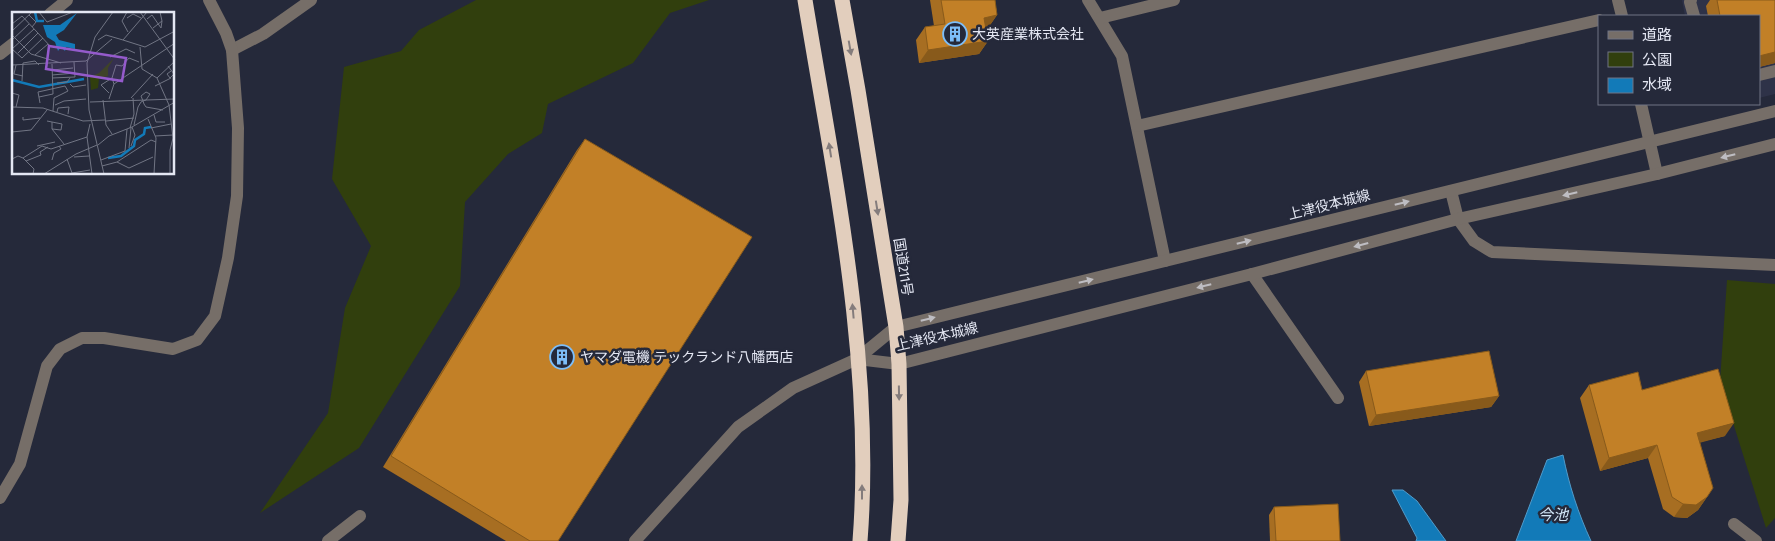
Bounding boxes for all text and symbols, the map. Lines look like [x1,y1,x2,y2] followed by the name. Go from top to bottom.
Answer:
[12,12,175,175] inset map
[1598,15,1760,105] legend
[942,21,968,47] building icon: 大英産業株式会社
[972,26,1084,43] place label: 大英産業株式会社
[1642,26,1672,44] text: 道路
[847,40,855,56] one-way arrow
[1642,51,1672,69] text: 公園
[1642,76,1672,94] text: 水域
[825,142,833,158] one-way arrow
[1720,152,1735,160] one-way arrow
[1286,187,1372,223] street label: 上津役本城線
[1562,190,1577,198] one-way arrow
[1394,199,1409,207] one-way arrow
[873,201,881,217] one-way arrow
[890,237,916,297] street label: 国道211号
[1237,238,1252,246] one-way arrow
[1353,241,1368,249] one-way arrow
[1079,276,1094,284] one-way arrow
[1196,282,1211,290] one-way arrow
[849,303,857,319] one-way arrow
[921,315,936,323] one-way arrow
[894,319,980,355] street label: 上津役本城線
[549,344,575,370] building icon: ヤマダ電機 テックランド八幡西店
[580,349,793,366] place label: ヤマダ電機 テックランド八幡西店
[895,385,903,401] one-way arrow
[858,484,866,500] one-way arrow
[1538,506,1570,524] water label: 今池

